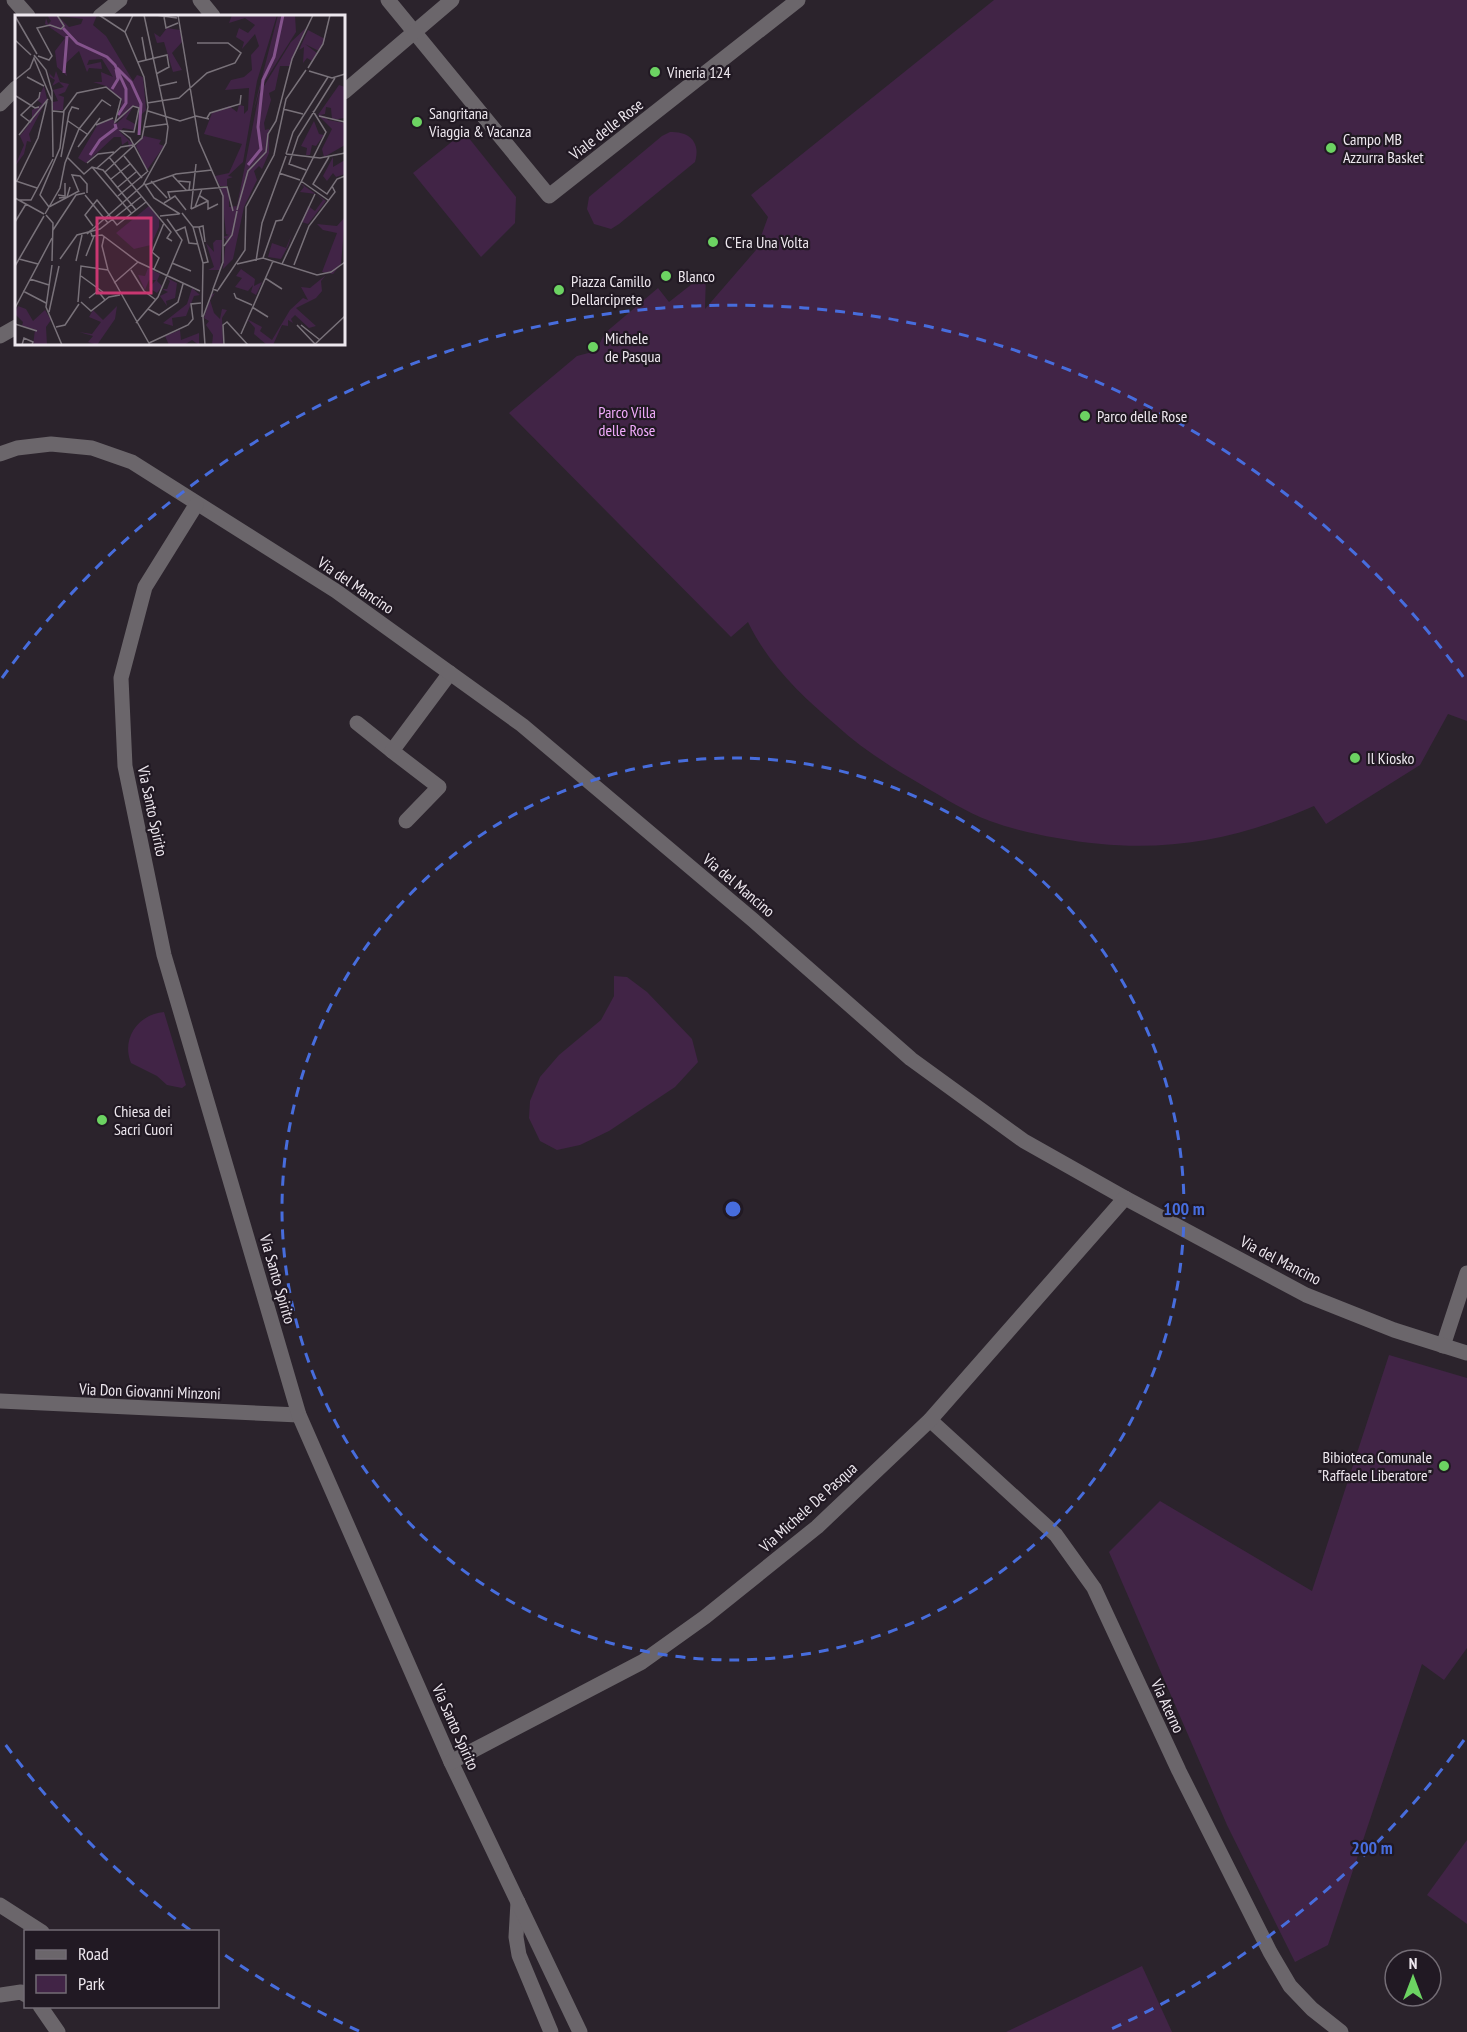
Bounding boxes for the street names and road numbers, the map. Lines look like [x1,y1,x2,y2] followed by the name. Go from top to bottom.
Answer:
[564,94,647,165] street label: Viale delle Rose
[313,552,398,618] street label: Via del Mancino
[133,763,172,858] street label: Via Santo Spirito
[698,848,779,921] street label: Via del Mancino
[255,1231,300,1326] street label: Via Santo Spirito
[1236,1231,1325,1289] street label: Via del Mancino
[78,1378,221,1403] street label: Via Don Giovanni Minzoni
[754,1458,861,1557] street label: Via Michele De Pasqua
[1147,1675,1189,1736] street label: Via Aterno
[428,1680,484,1773] street label: Via Santo Spirito

